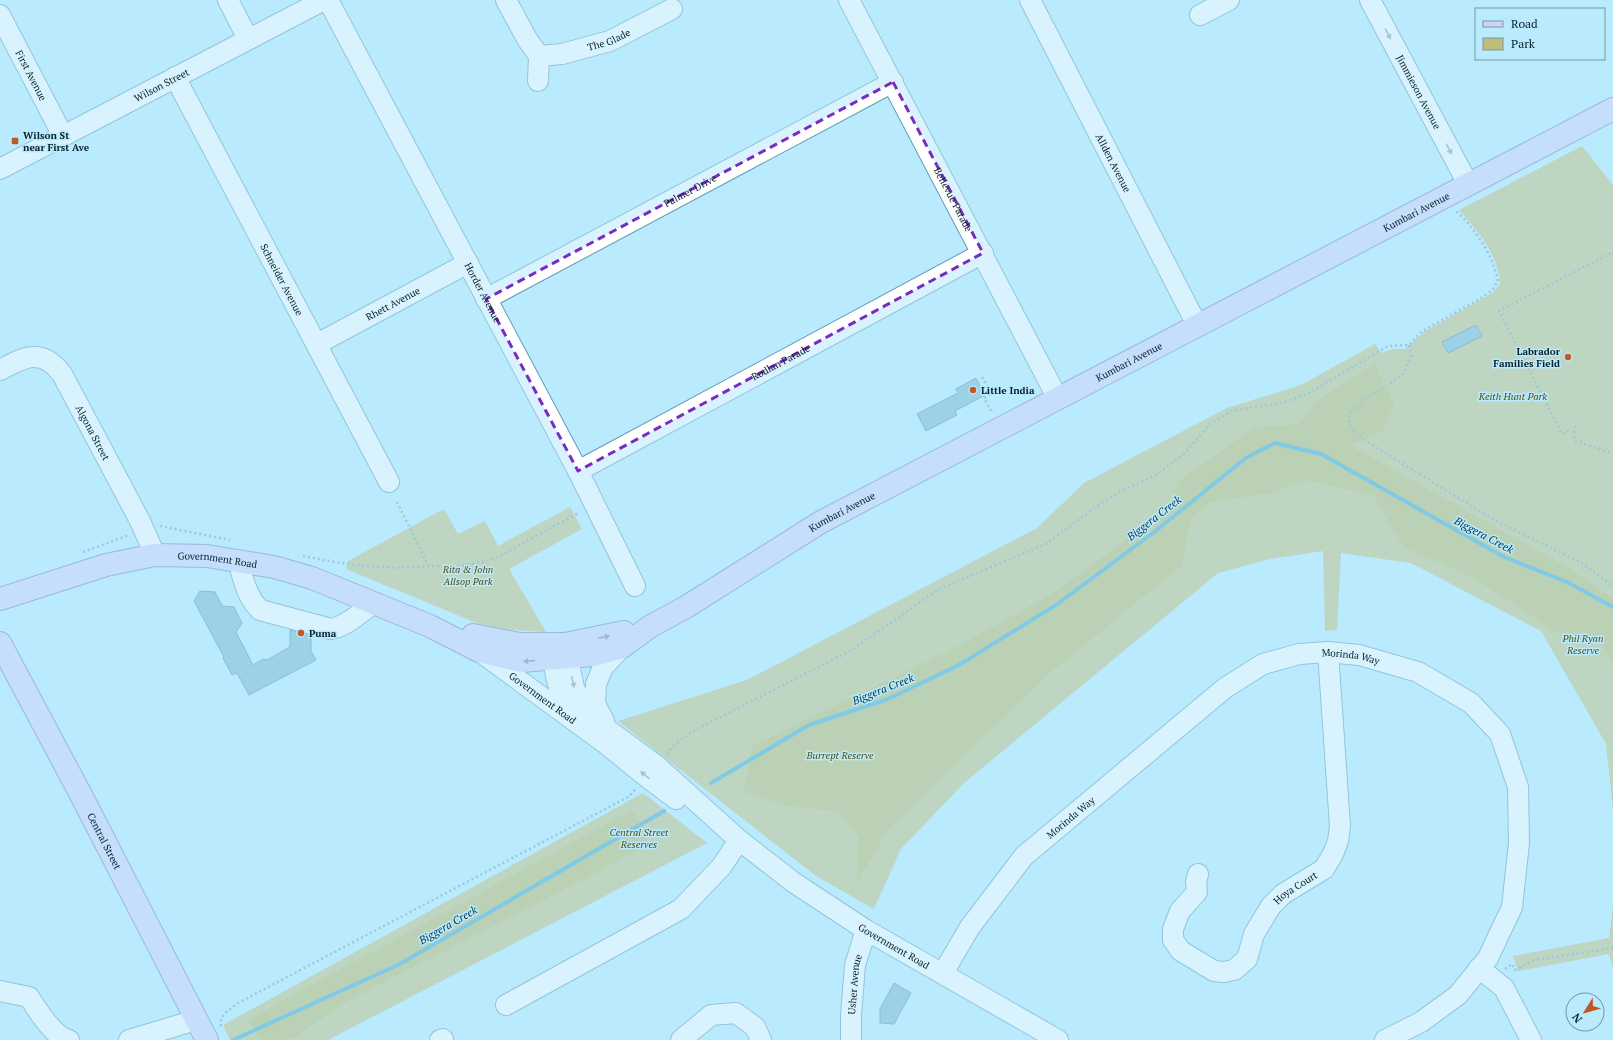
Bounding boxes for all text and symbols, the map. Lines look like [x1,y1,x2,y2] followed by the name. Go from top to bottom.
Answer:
[1475,8,1605,60] legend
[1511,16,1538,31] text: Road
[586,25,632,53] street label: The Glade
[1385,29,1392,40] one-way arrow
[1511,36,1536,51] text: Park
[13,48,50,103] street label: First Avenue
[1394,52,1444,131] street label: Jimmieson Avenue
[132,65,191,105] street label: Wilson Street
[23,129,90,154] place label: Wilson St near First Ave
[1093,131,1134,194] street label: Allden Avenue
[10,136,20,146] marker: Wilson St near First Ave
[1446,143,1453,155] one-way arrow
[931,165,976,234] street label: Bellevue Parade
[661,171,718,210] street label: Palmer Drive
[1381,189,1452,234] street label: Kumbari Avenue
[258,241,306,318] street label: Schneider Avenue
[462,260,504,325] street label: Horder Avenue
[363,284,422,323] street label: Rhett Avenue
[1093,339,1164,384] street label: Kumbari Avenue
[749,341,812,383] street label: Rodlan Parade
[1493,345,1561,370] place label: Labrador Families Field
[1563,352,1573,362] marker: Labrador Families Field
[981,384,1035,397] place label: Little India
[968,385,978,395] marker: Little India
[1478,390,1547,403] park label: Keith Hunt Park
[73,403,113,463] street label: Algona Street
[806,489,877,535] street label: Kumbari Avenue
[1123,492,1184,544] water label: Biggera Creek
[1451,513,1517,557] water label: Biggera Creek
[177,549,259,571] street label: Government Road
[442,563,493,588] park label: Rita & John Allsop Park
[309,627,337,640] place label: Puma
[296,628,306,638] marker: Puma
[1562,632,1603,657] park label: Phil Ryan Reserve
[598,633,610,639] one-way arrow
[1321,645,1382,667] street label: Morinda Way
[523,657,535,664] one-way arrow
[507,669,579,727] street label: Government Road
[849,670,916,708] water label: Biggera Creek
[570,676,576,688] one-way arrow
[805,749,874,762] park label: Burrept Reserve
[639,771,650,780] one-way arrow
[1044,793,1098,841] street label: Morinda Way
[85,810,125,872] street label: Central Street
[610,826,669,851] park label: Central Street Reserves
[1270,868,1320,907] street label: Hoya Court
[415,902,480,948] water label: Biggera Creek
[856,920,932,972] street label: Government Road
[845,952,865,1015] street label: Usher Avenue
[1565,992,1605,1032] north arrow
[1569,1010,1585,1026] text: N

